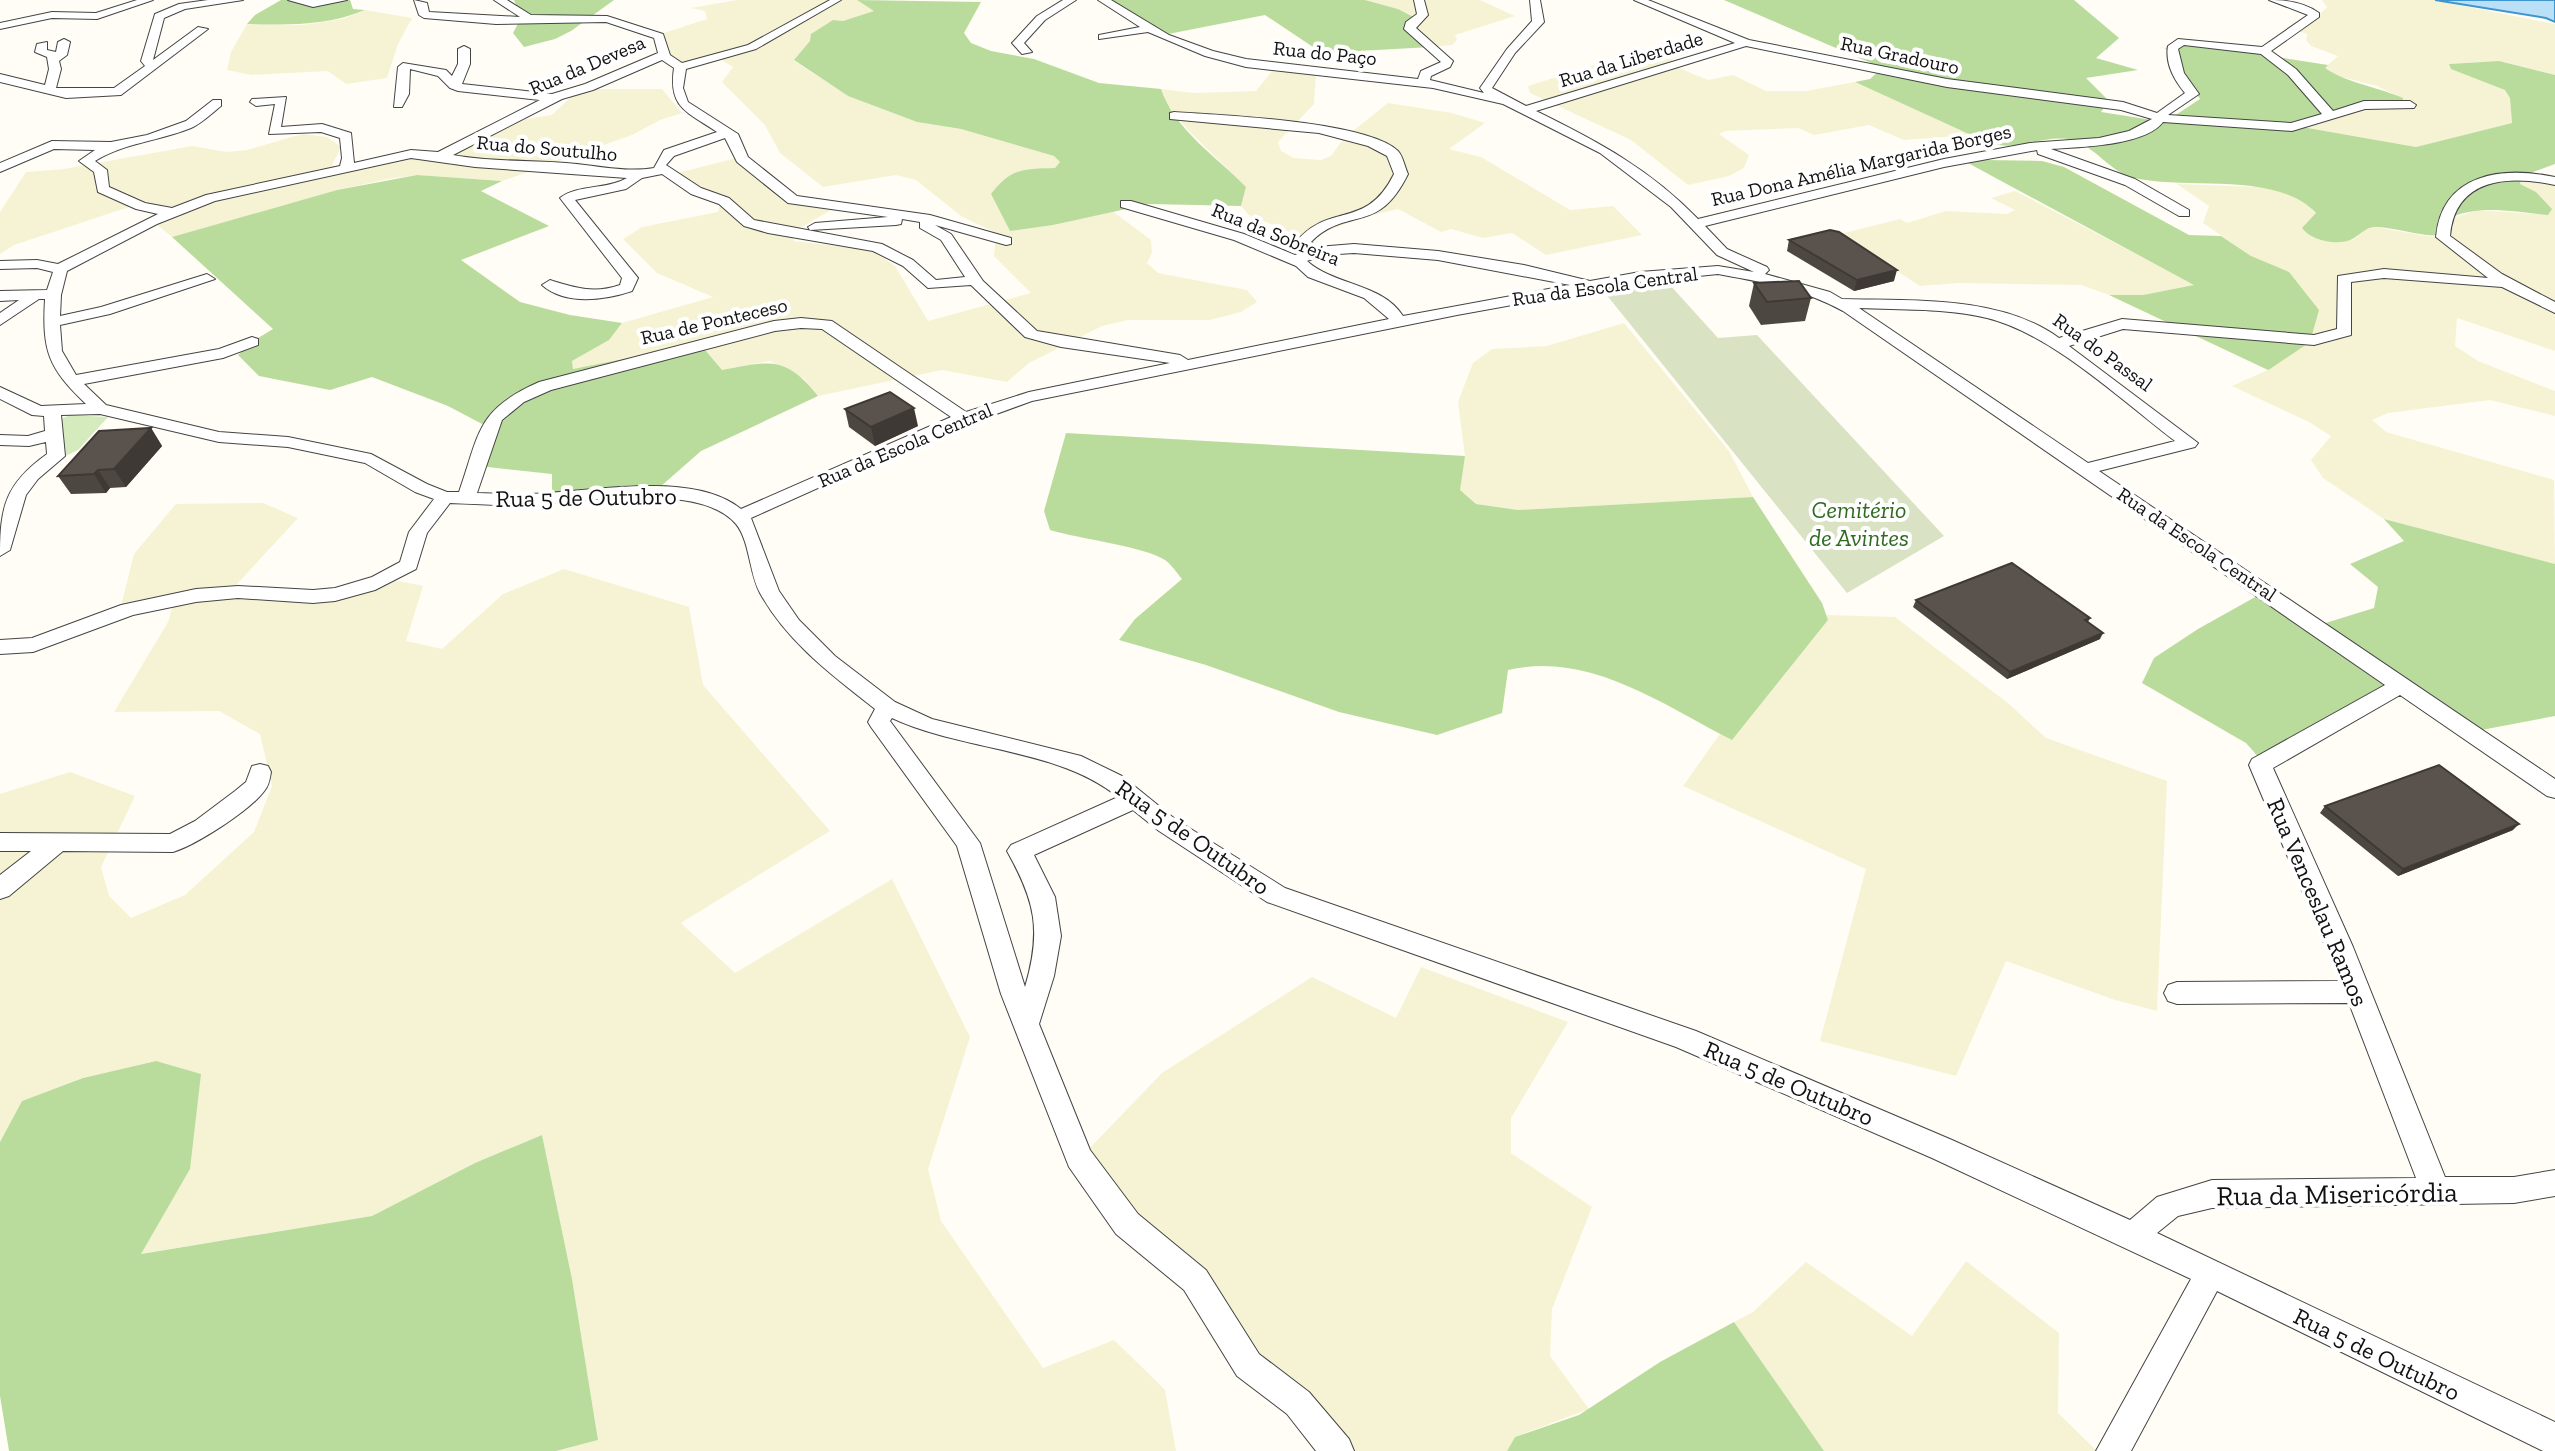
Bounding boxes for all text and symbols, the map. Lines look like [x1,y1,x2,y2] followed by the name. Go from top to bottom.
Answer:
[1556,26,1706,92] street label: Rua da Liberdade
[525,30,649,100] street label: Rua da Devesa
[1838,31,1962,79] street label: Rua Gradouro
[1272,36,1378,70] street label: Rua do Paço
[1709,119,2013,211] street label: Rua Dona Amélia Margarida Borges
[476,130,618,166] street label: Rua do Soutulho
[1208,197,1344,271] street label: Rua da Sobreira
[1511,261,1699,311] street label: Rua da Escola Central
[638,292,790,350] street label: Rua de Ponteceso
[2049,308,2157,396] street label: Rua do Passal
[814,397,996,493] street label: Rua da Escola Central
[495,481,677,513] street label: Rua 5 de Outubro
[2113,482,2281,606] street label: Rua da Escola Central
[1809,495,1909,552] park label: Cemitério de Avintes
[1110,773,1276,901] street label: Rua 5 de Outubro
[2261,794,2375,1010] street label: Rua Venceslau Ramos
[1700,1034,1878,1132] street label: Rua 5 de Outubro
[2216,1175,2458,1213] street label: Rua da Misericórdia
[2289,1301,2465,1407] street label: Rua 5 de Outubro

